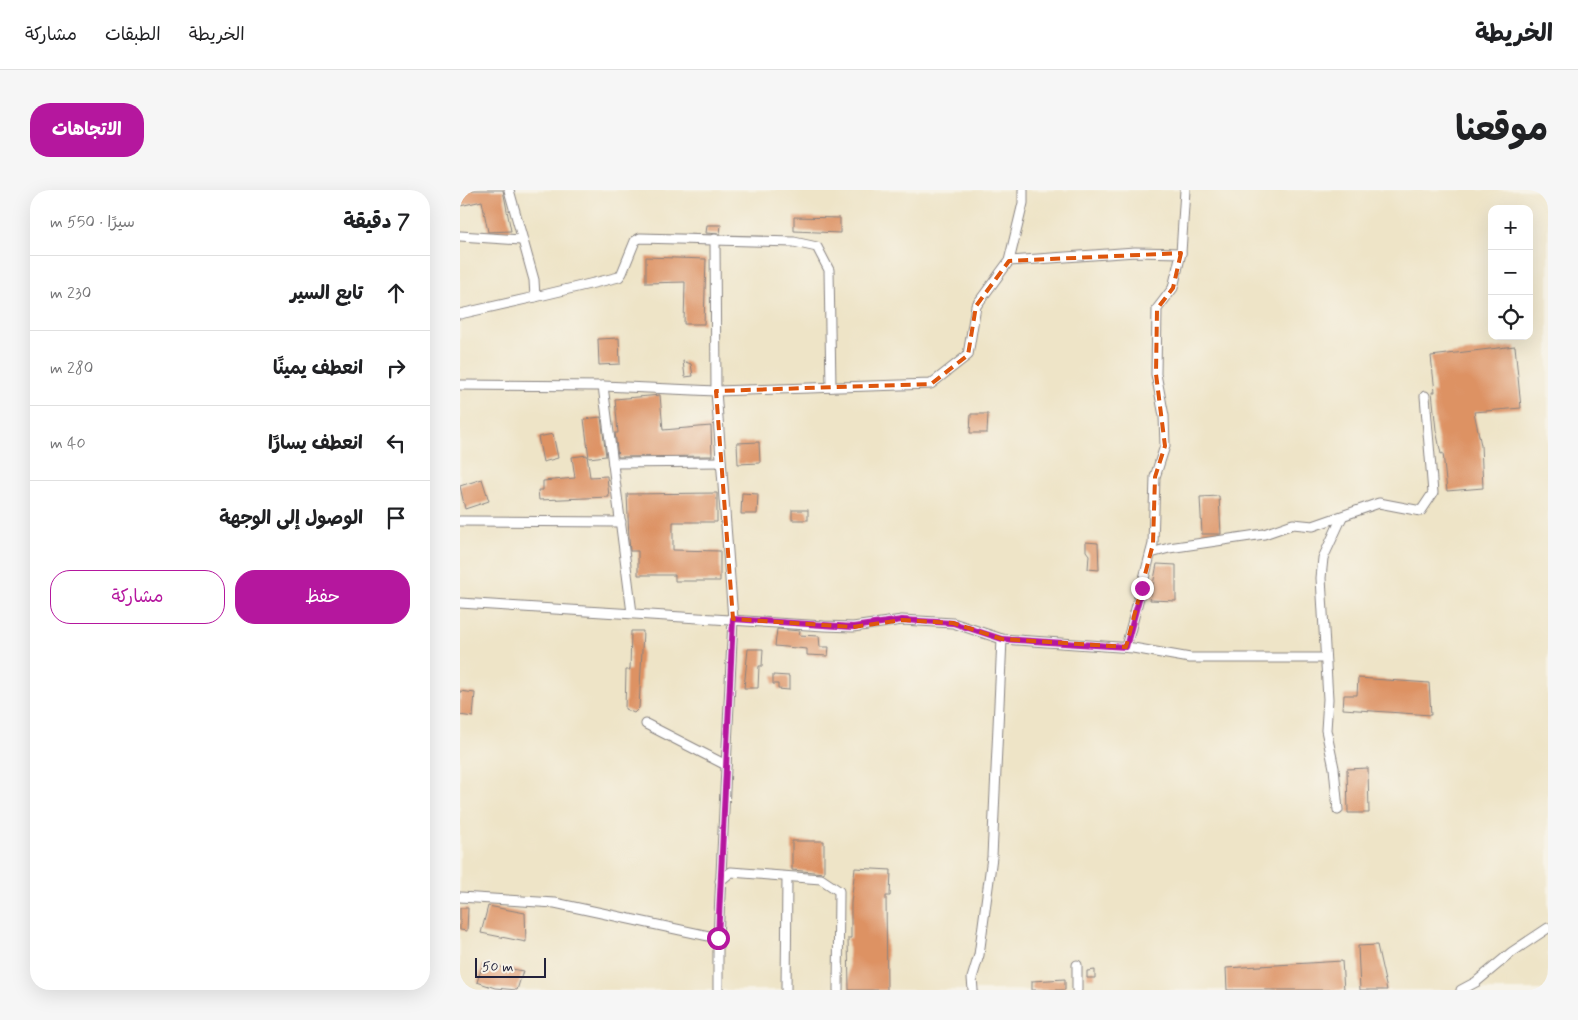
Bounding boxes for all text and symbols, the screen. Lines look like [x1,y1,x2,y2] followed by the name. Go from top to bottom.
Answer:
[1475,19,1553,50] text: الخريطة
[25,23,77,47] text: مشاركة
[105,23,161,47] text: الطبقات
[189,23,245,47] text: الخريطة
[30,103,144,157] button: الاتجاهات
[1455,107,1548,153] text: موقعنا
[1488,205,1533,340] map controls
[1488,205,1533,250] button: +
[343,208,410,236] text: 7 دقيقة
[50,212,135,233] text: سيرًا · 550 m
[1488,250,1533,295] button: −
[382,279,410,307] icon: ahead
[290,281,363,306] text: تابع السير
[50,283,91,304] text: 230 m
[1488,295,1533,340] button: locate
[382,354,410,382] icon: right
[273,356,363,381] text: انعطف يمينًا
[50,358,93,379] text: 280 m
[382,429,410,457] icon: left
[268,431,363,456] text: انعطف يسارًا
[50,433,86,454] text: 40 m
[382,504,410,532] icon: arrive
[219,506,363,531] text: الوصول إلى الوجهة
[50,570,225,624] button: مشاركة
[235,570,410,624] button: حفظ
[1131,577,1154,600] route end
[707,927,730,950] route start
[475,955,546,978] scale bar
[482,958,513,976] text: 50 m

